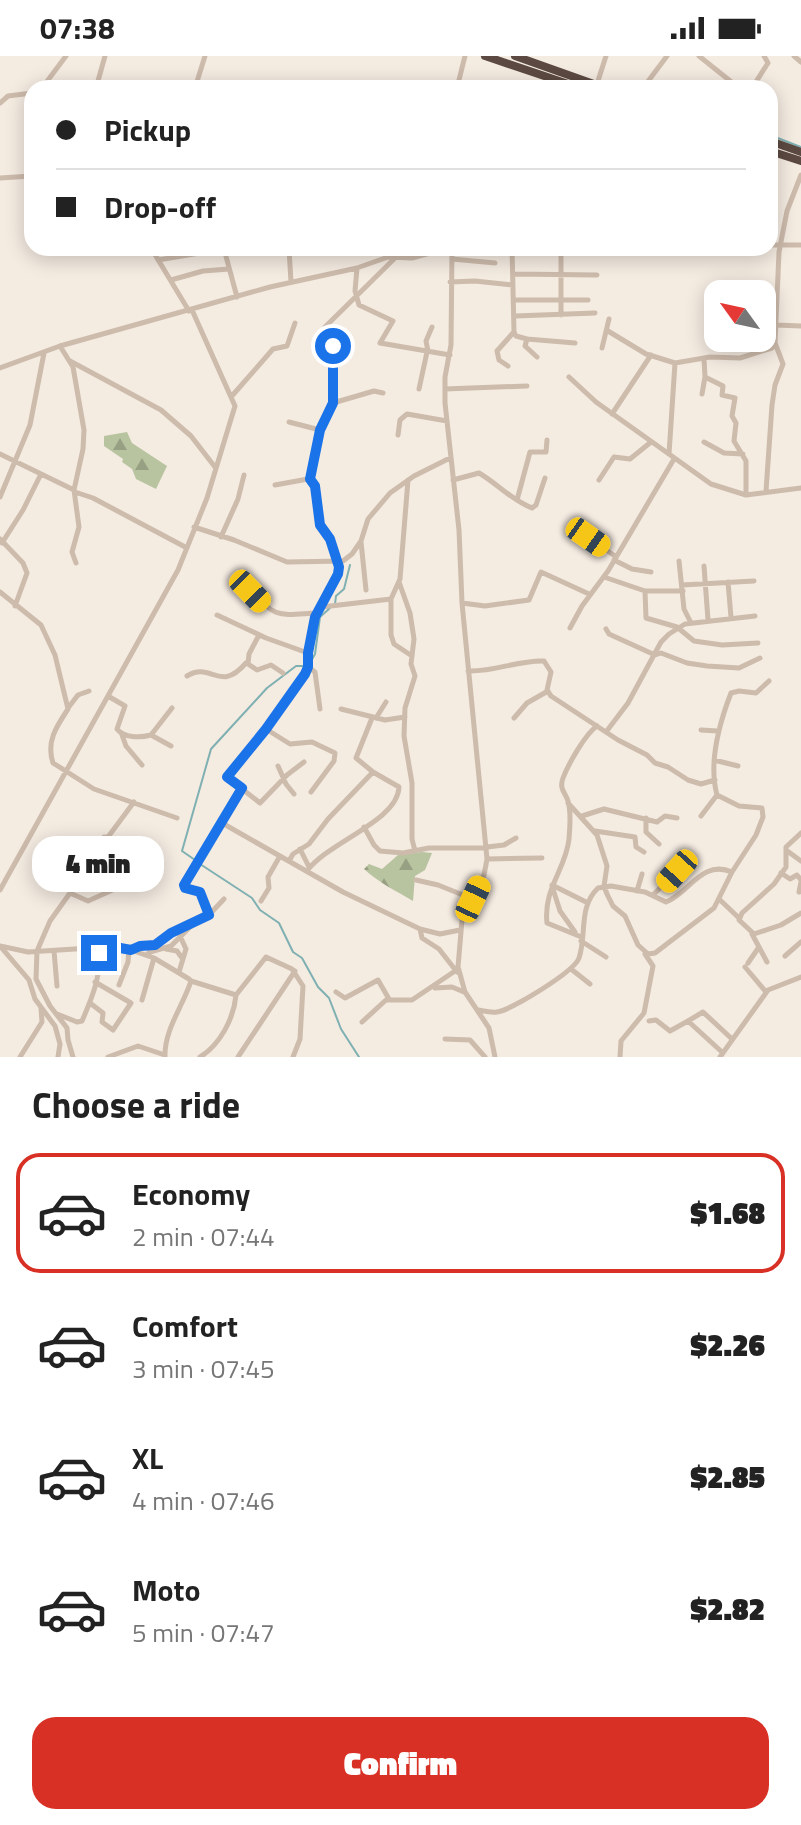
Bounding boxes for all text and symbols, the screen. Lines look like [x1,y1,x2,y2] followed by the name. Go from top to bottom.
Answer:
[40,5,115,51] text: 07:38
[104,107,191,153] text: Pickup
[104,184,216,230] text: Drop-off
[704,280,776,352] north arrow
[704,280,776,352] map controls
[315,328,351,364] route start
[561,513,615,561] car
[225,565,275,617] car
[33,837,165,893] callout: 4 min
[66,844,130,883] text: 4 min
[652,845,702,897] car
[452,872,494,926] car
[81,935,117,971] route end
[32,1077,240,1132] text: Choose a ride
[132,1171,250,1217] text: Economy
[36,1177,108,1249] icon: car
[691,1190,765,1236] text: $1.68
[132,1217,275,1256] text: 2 min · 07:44
[132,1303,238,1349] text: Comfort
[36,1309,108,1381] icon: car
[691,1322,765,1368] text: $2.26
[132,1349,275,1388] text: 3 min · 07:45
[132,1435,163,1481] text: XL
[36,1441,108,1513] icon: car
[691,1454,765,1500] text: $2.85
[132,1481,275,1520] text: 4 min · 07:46
[132,1567,200,1613] text: Moto
[36,1573,108,1645] icon: car
[691,1586,765,1632] text: $2.82
[132,1613,275,1652] text: 5 min · 07:47
[32,1717,769,1809] button: Confirm

